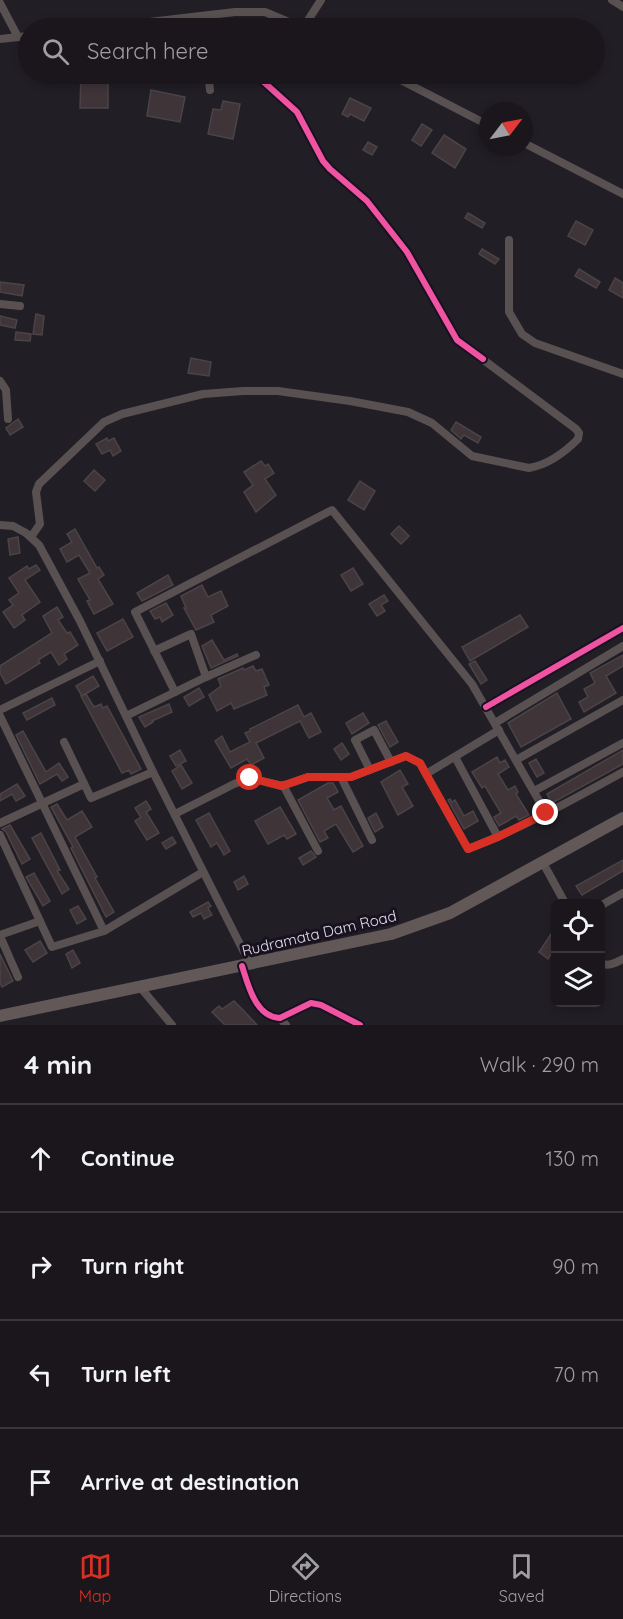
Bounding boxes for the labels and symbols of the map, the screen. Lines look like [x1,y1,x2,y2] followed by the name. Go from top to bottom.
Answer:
[479,102,533,156] north arrow
[236,764,262,790] route start
[532,799,558,825] route end
[240,906,398,960] street label: Rudramata Dam Road

